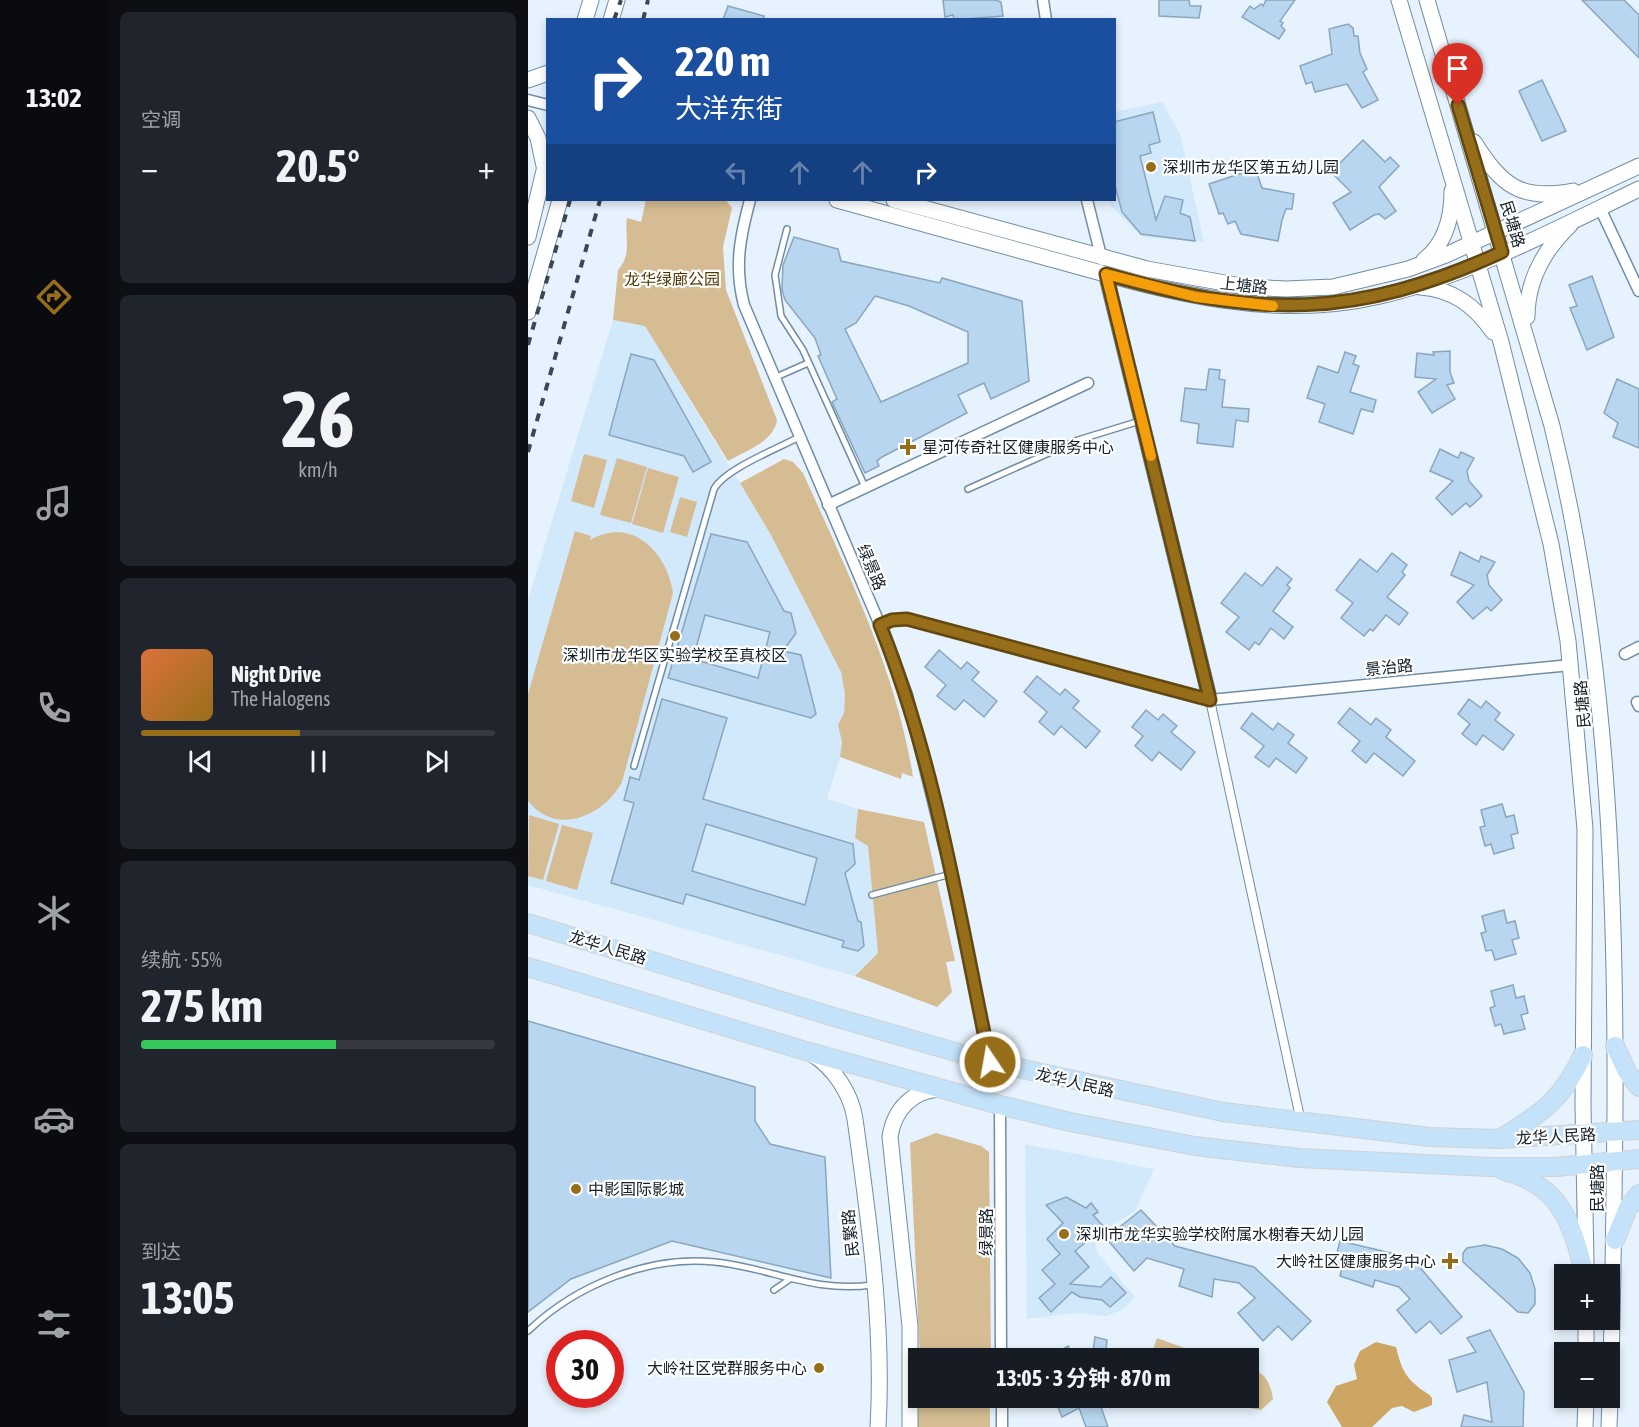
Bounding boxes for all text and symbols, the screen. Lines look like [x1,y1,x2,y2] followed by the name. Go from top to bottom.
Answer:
[675,37,770,85] text: 220 m
[576,42,654,120] icon: right
[1432,43,1483,105] pin
[1441,52,1474,85] icon: arrive
[26,82,82,113] text: 13:02
[675,93,783,124] text: 大洋东街
[141,108,181,131] text: 空调
[276,140,360,192] text: 20.5°
[141,148,158,186] text: −
[478,148,495,186] text: +
[720,156,753,189] icon: left
[783,156,816,189] icon: ahead
[846,156,879,189] icon: ahead
[909,156,942,189] icon: right
[1163,158,1339,176] place label: 深圳市龙华区第五幼儿园
[1144,160,1158,174] marker: 深圳市龙华区第五幼儿园
[1497,198,1529,250] street label: 民塘路
[624,270,720,288] park label: 龙华绿廊公园
[1219,274,1269,296] street label: 上塘路
[33,276,75,318] icon: directions
[281,374,355,464] text: 26
[899,438,917,456] marker: 星河传奇社区健康服务中心
[922,438,1114,456] place label: 星河传奇社区健康服务中心
[298,458,338,481] text: km/h
[33,482,75,524] icon: music
[854,541,890,593] street label: 绿景路
[668,629,682,643] marker: 深圳市龙华区实验学校至真校区
[563,646,787,664] place label: 深圳市龙华区实验学校至真校区
[1364,656,1414,678] street label: 景治路
[231,661,321,687] text: Night Drive
[1571,679,1593,729] street label: 民塘路
[33,687,75,729] icon: phone
[231,687,330,710] text: The Halogens
[184,745,217,778] icon: previous
[302,745,335,778] icon: pause
[420,745,453,778] icon: next
[33,892,75,934] icon: climate
[567,927,649,967] street label: 龙华人民路
[141,948,222,971] text: 续航 · 55%
[141,980,263,1032] text: 275 km
[958,1030,1022,1094] position arrow
[1034,1064,1116,1100] street label: 龙华人民路
[33,1098,75,1140] icon: car
[1516,1125,1596,1147] street label: 龙华人民路
[1588,1164,1606,1212] street label: 民塘路
[588,1180,684,1198] place label: 中影国际影城
[569,1182,583,1196] marker: 中影国际影城
[839,1208,861,1258] street label: 民繁路
[977,1208,995,1256] street label: 绿景路
[1076,1225,1364,1243] place label: 深圳市龙华实验学校附属水榭春天幼儿园
[1057,1227,1071,1241] marker: 深圳市龙华实验学校附属水榭春天幼儿园
[141,1240,181,1263] text: 到达
[1276,1252,1436,1270] place label: 大岭社区健康服务中心
[1441,1252,1459,1270] marker: 大岭社区健康服务中心
[1554,1264,1620,1408] map controls
[1554,1264,1620,1330] button: +
[141,1272,235,1324] text: 13:05
[33,1303,75,1345] icon: filters
[546,1330,624,1408] speed limit sign: 30
[1554,1342,1620,1408] button: −
[647,1359,807,1377] place label: 大岭社区党群服务中心
[812,1361,826,1375] marker: 大岭社区党群服务中心
[996,1365,1171,1391] text: 13:05 · 3 分钟 · 870 m

